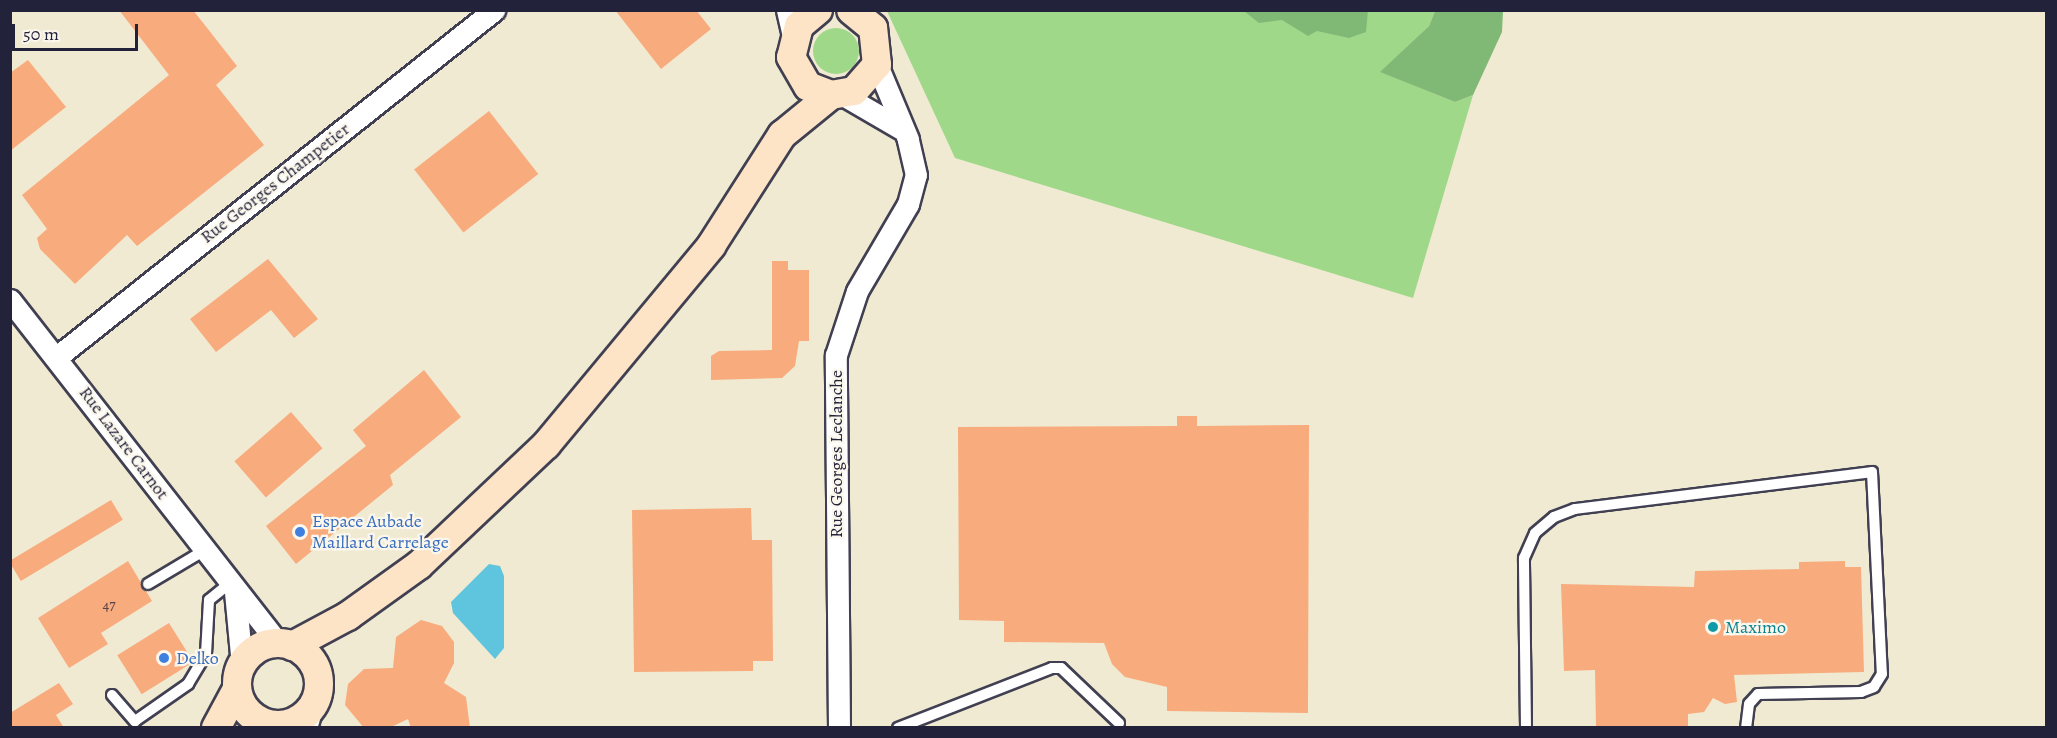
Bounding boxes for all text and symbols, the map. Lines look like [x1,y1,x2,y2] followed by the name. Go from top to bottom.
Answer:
[15,12,141,50] scale bar
[23,22,59,46] text: 50 m
[196,118,354,248] street label: Rue Georges Champetier
[825,370,847,538] street label: Rue Georges Leclanche
[75,382,173,504] street label: Rue Lazare Carnot
[312,511,449,554] place label: Espace Aubade Maillard Carrelage
[293,525,307,539] marker: Espace Aubade Maillard Carrelage
[102,597,116,615] house number: 47
[1725,616,1786,638] place label: Maximo
[1706,620,1720,634] marker: Maximo
[176,647,219,669] place label: Delko
[157,651,171,665] marker: Delko

